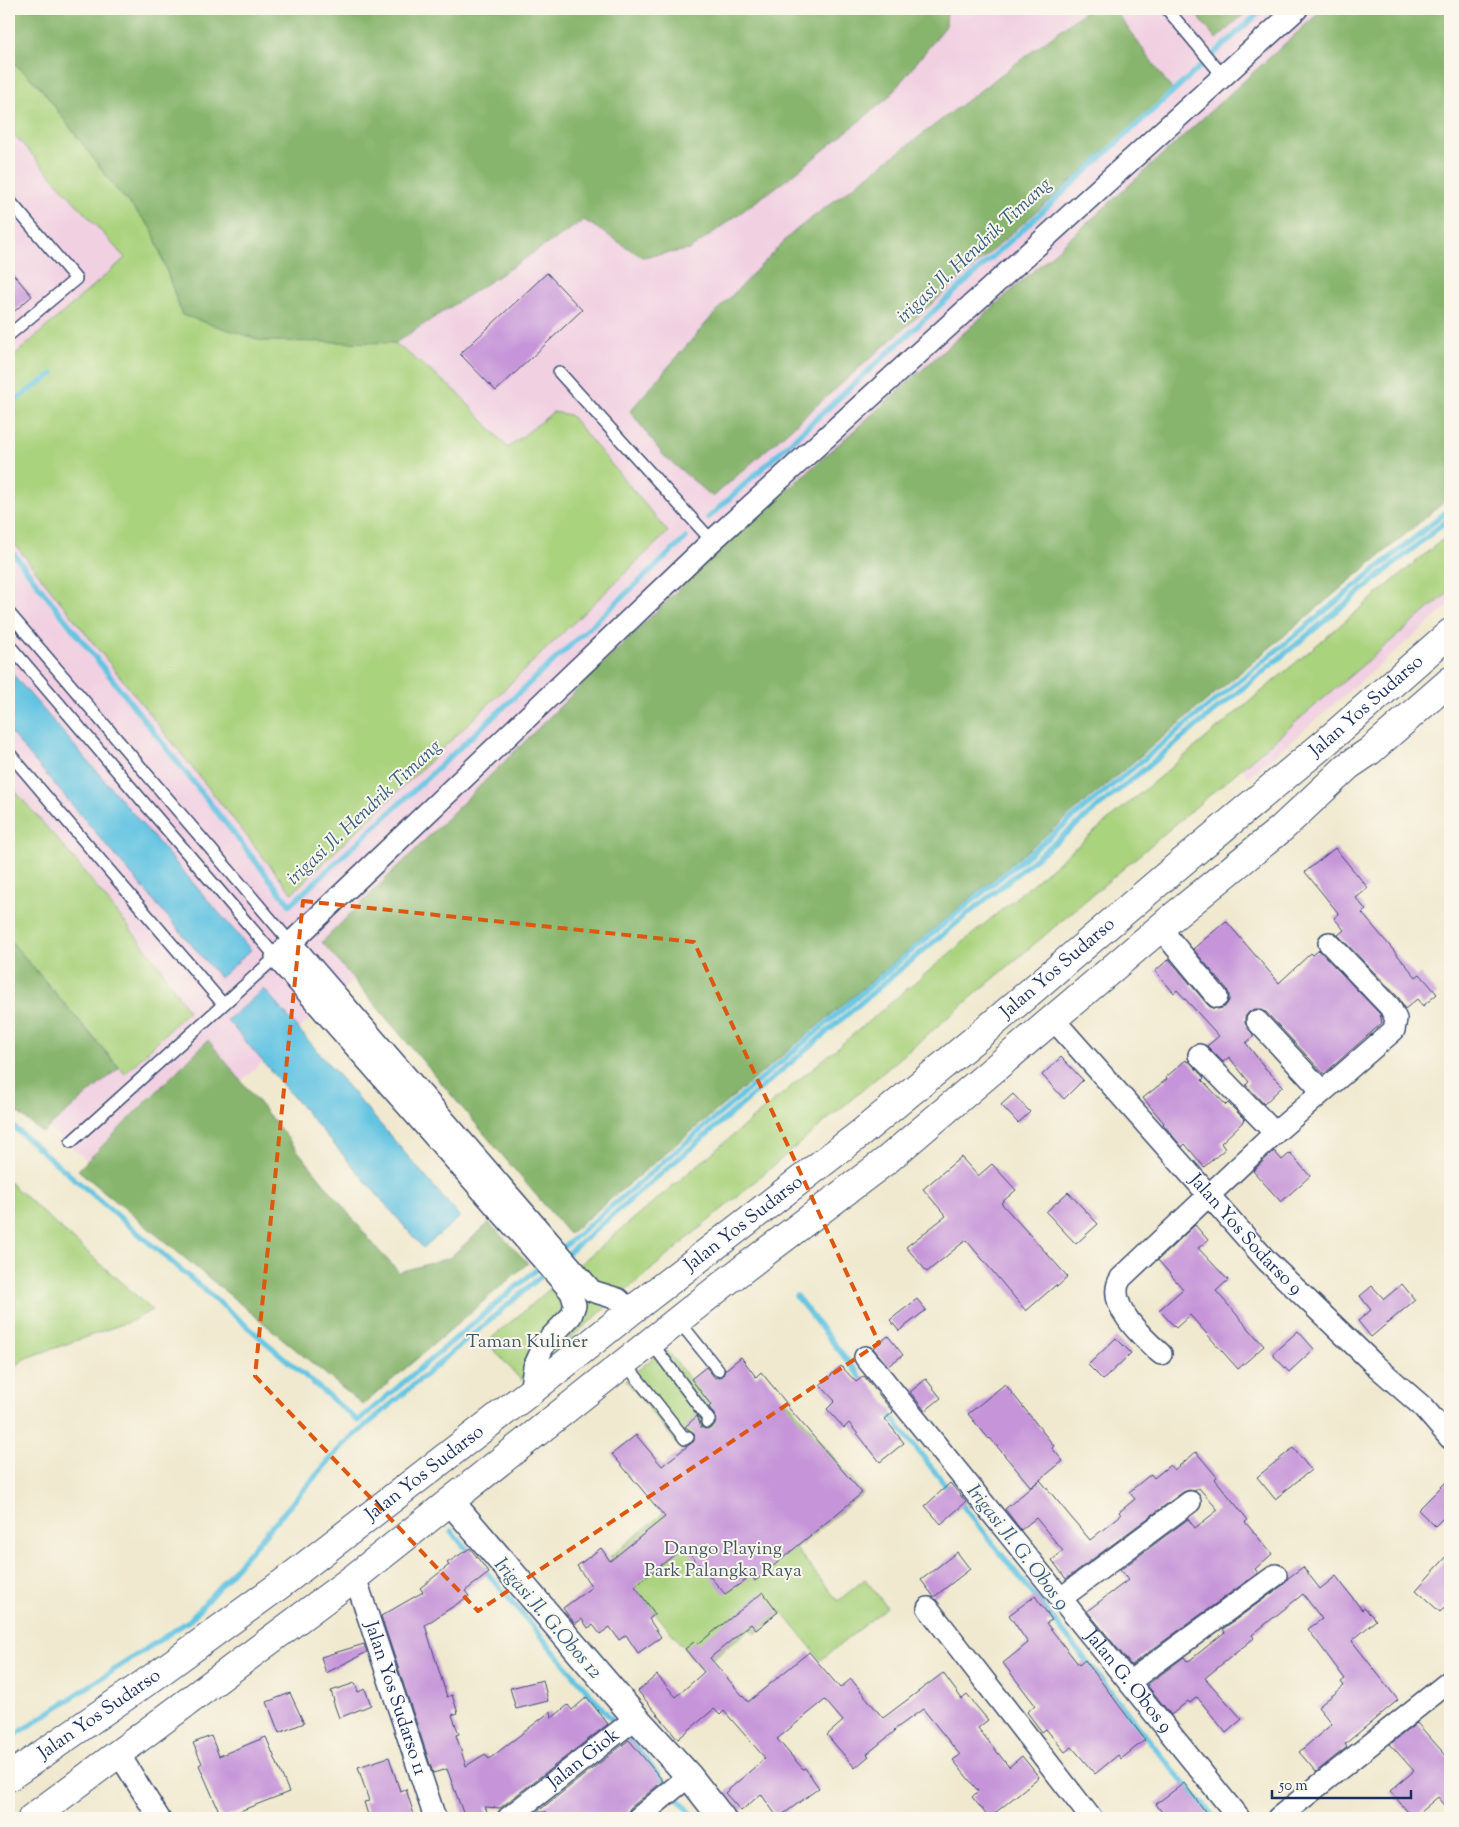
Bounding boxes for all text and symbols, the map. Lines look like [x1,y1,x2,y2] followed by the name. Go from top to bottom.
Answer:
[891,171,1059,331] water label: irigasi Jl. Hendrik Timang
[1303,649,1430,764] street label: Jalan Yos Sudarso
[281,733,449,893] water label: irigasi Jl. Hendrik Timang
[994,911,1121,1026] street label: Jalan Yos Sudarso
[1182,1167,1308,1301] street label: Jalan Yos Sodarso 9
[678,1169,809,1279] street label: Jalan Yos Sudarso
[466,1329,588,1356] park label: Taman Kuliner
[359,1419,490,1529] street label: Jalan Yos Sudarso
[959,1479,1075,1617] water label: Irigasi Jl. G. Obos 9
[644,1536,802,1585] park label: Dango Playing Park Palangka Raya
[486,1552,608,1686] water label: Irigasi Jl. G.Obos 12
[357,1617,434,1780] street label: Jalan Yos Sudarso 11
[1078,1623,1178,1739] street label: Jalan G. Obos 9
[32,1662,166,1767] street label: Jalan Yos Sudarso
[541,1722,626,1796] street label: Jalan Giok
[1272,1767,1410,1799] scale bar
[1278,1776,1308,1797] text: 50 m

